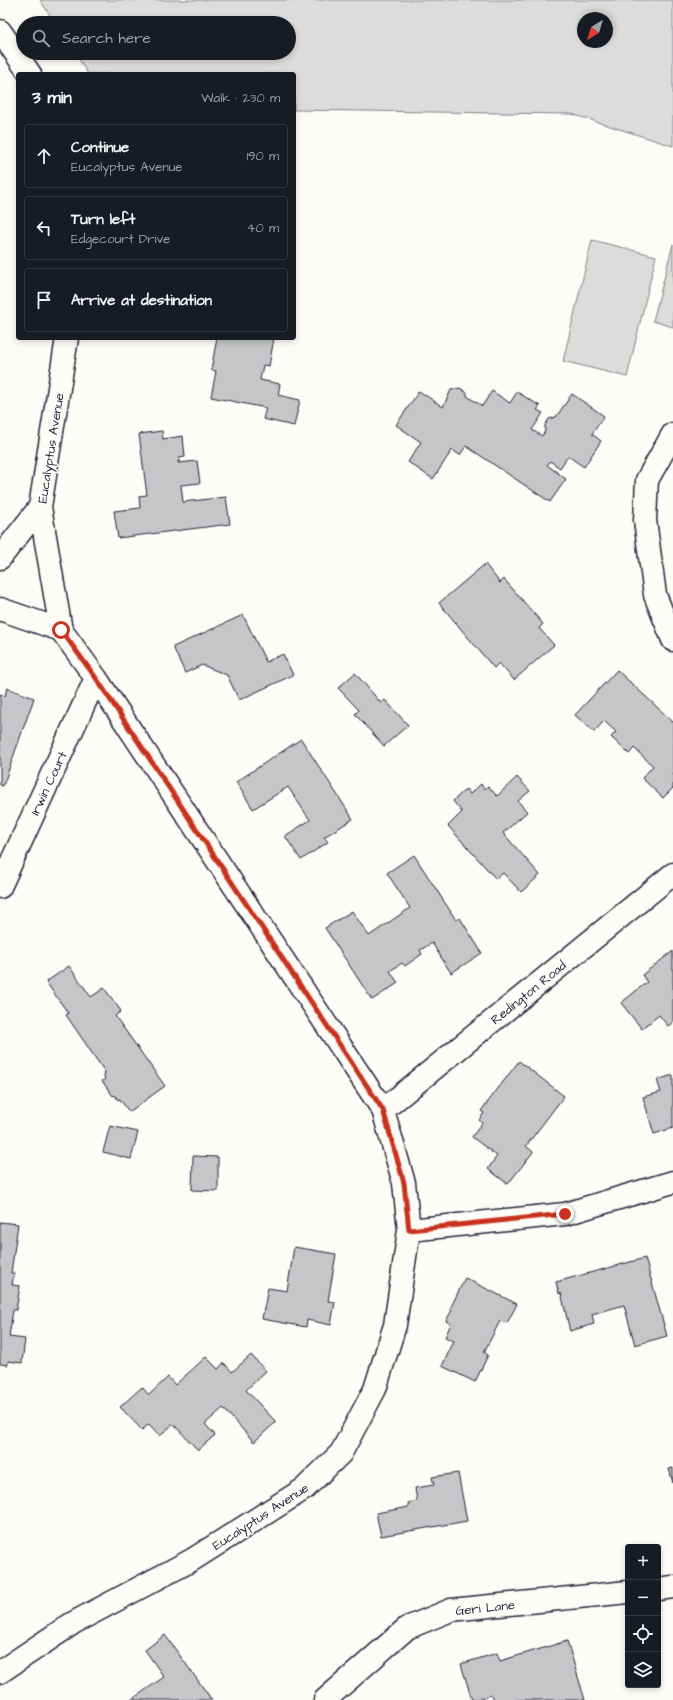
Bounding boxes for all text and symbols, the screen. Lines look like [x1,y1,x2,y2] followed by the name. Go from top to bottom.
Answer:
[577,12,613,48] north arrow
[16,16,296,60] search box
[30,27,52,49] icon: search
[62,28,151,49] text: Search here
[32,86,72,110] text: 3 min
[201,89,280,107] text: Walk · 230 m
[71,137,129,158] text: Continue
[33,145,55,167] icon: ahead
[246,147,279,165] text: 190 m
[71,158,182,176] text: Eucalyptus Avenue
[71,209,135,230] text: Turn left
[33,217,55,239] icon: left
[247,219,279,237] text: 40 m
[71,230,170,248] text: Edgecourt Drive
[33,289,55,311] icon: arrive
[71,290,212,311] text: Arrive at destination
[33,392,70,505] street label: Eucalyptus Avenue
[52,621,70,639] route start
[26,748,72,818] street label: Irwin Court
[487,957,571,1030] street label: Redington Road
[556,1205,574,1223] route end
[209,1479,313,1556] street label: Eucalyptus Avenue
[625,1544,661,1688] map controls
[625,1544,661,1580] button: +
[625,1580,661,1616] button: −
[455,1596,516,1620] street label: Geri Lane
[625,1616,661,1652] button: locate
[625,1652,661,1688] button: layers

